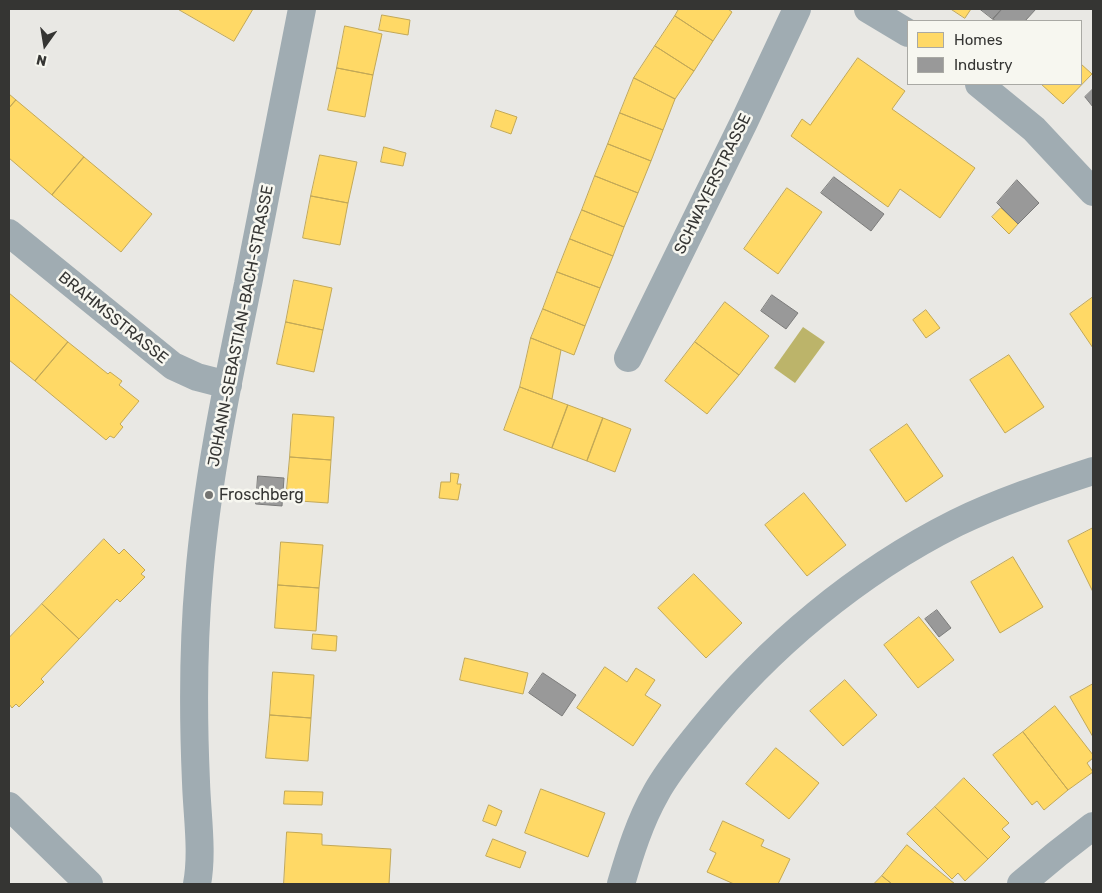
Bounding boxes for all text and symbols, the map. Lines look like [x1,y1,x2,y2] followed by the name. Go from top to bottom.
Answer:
[20,20,70,70] north arrow
[907,20,1082,85] legend
[954,31,1003,49] text: Homes
[35,51,48,70] text: N
[954,56,1013,74] text: Industry
[671,110,755,258] street label: SCHWAYERSTRASSE
[204,184,278,468] street label: JOHANN-SEBASTIAN-BACH-STRASSE
[54,268,172,368] street label: BRAHMSSTRASSE
[219,485,304,505] place label: Froschberg
[203,489,215,501] marker: Froschberg

